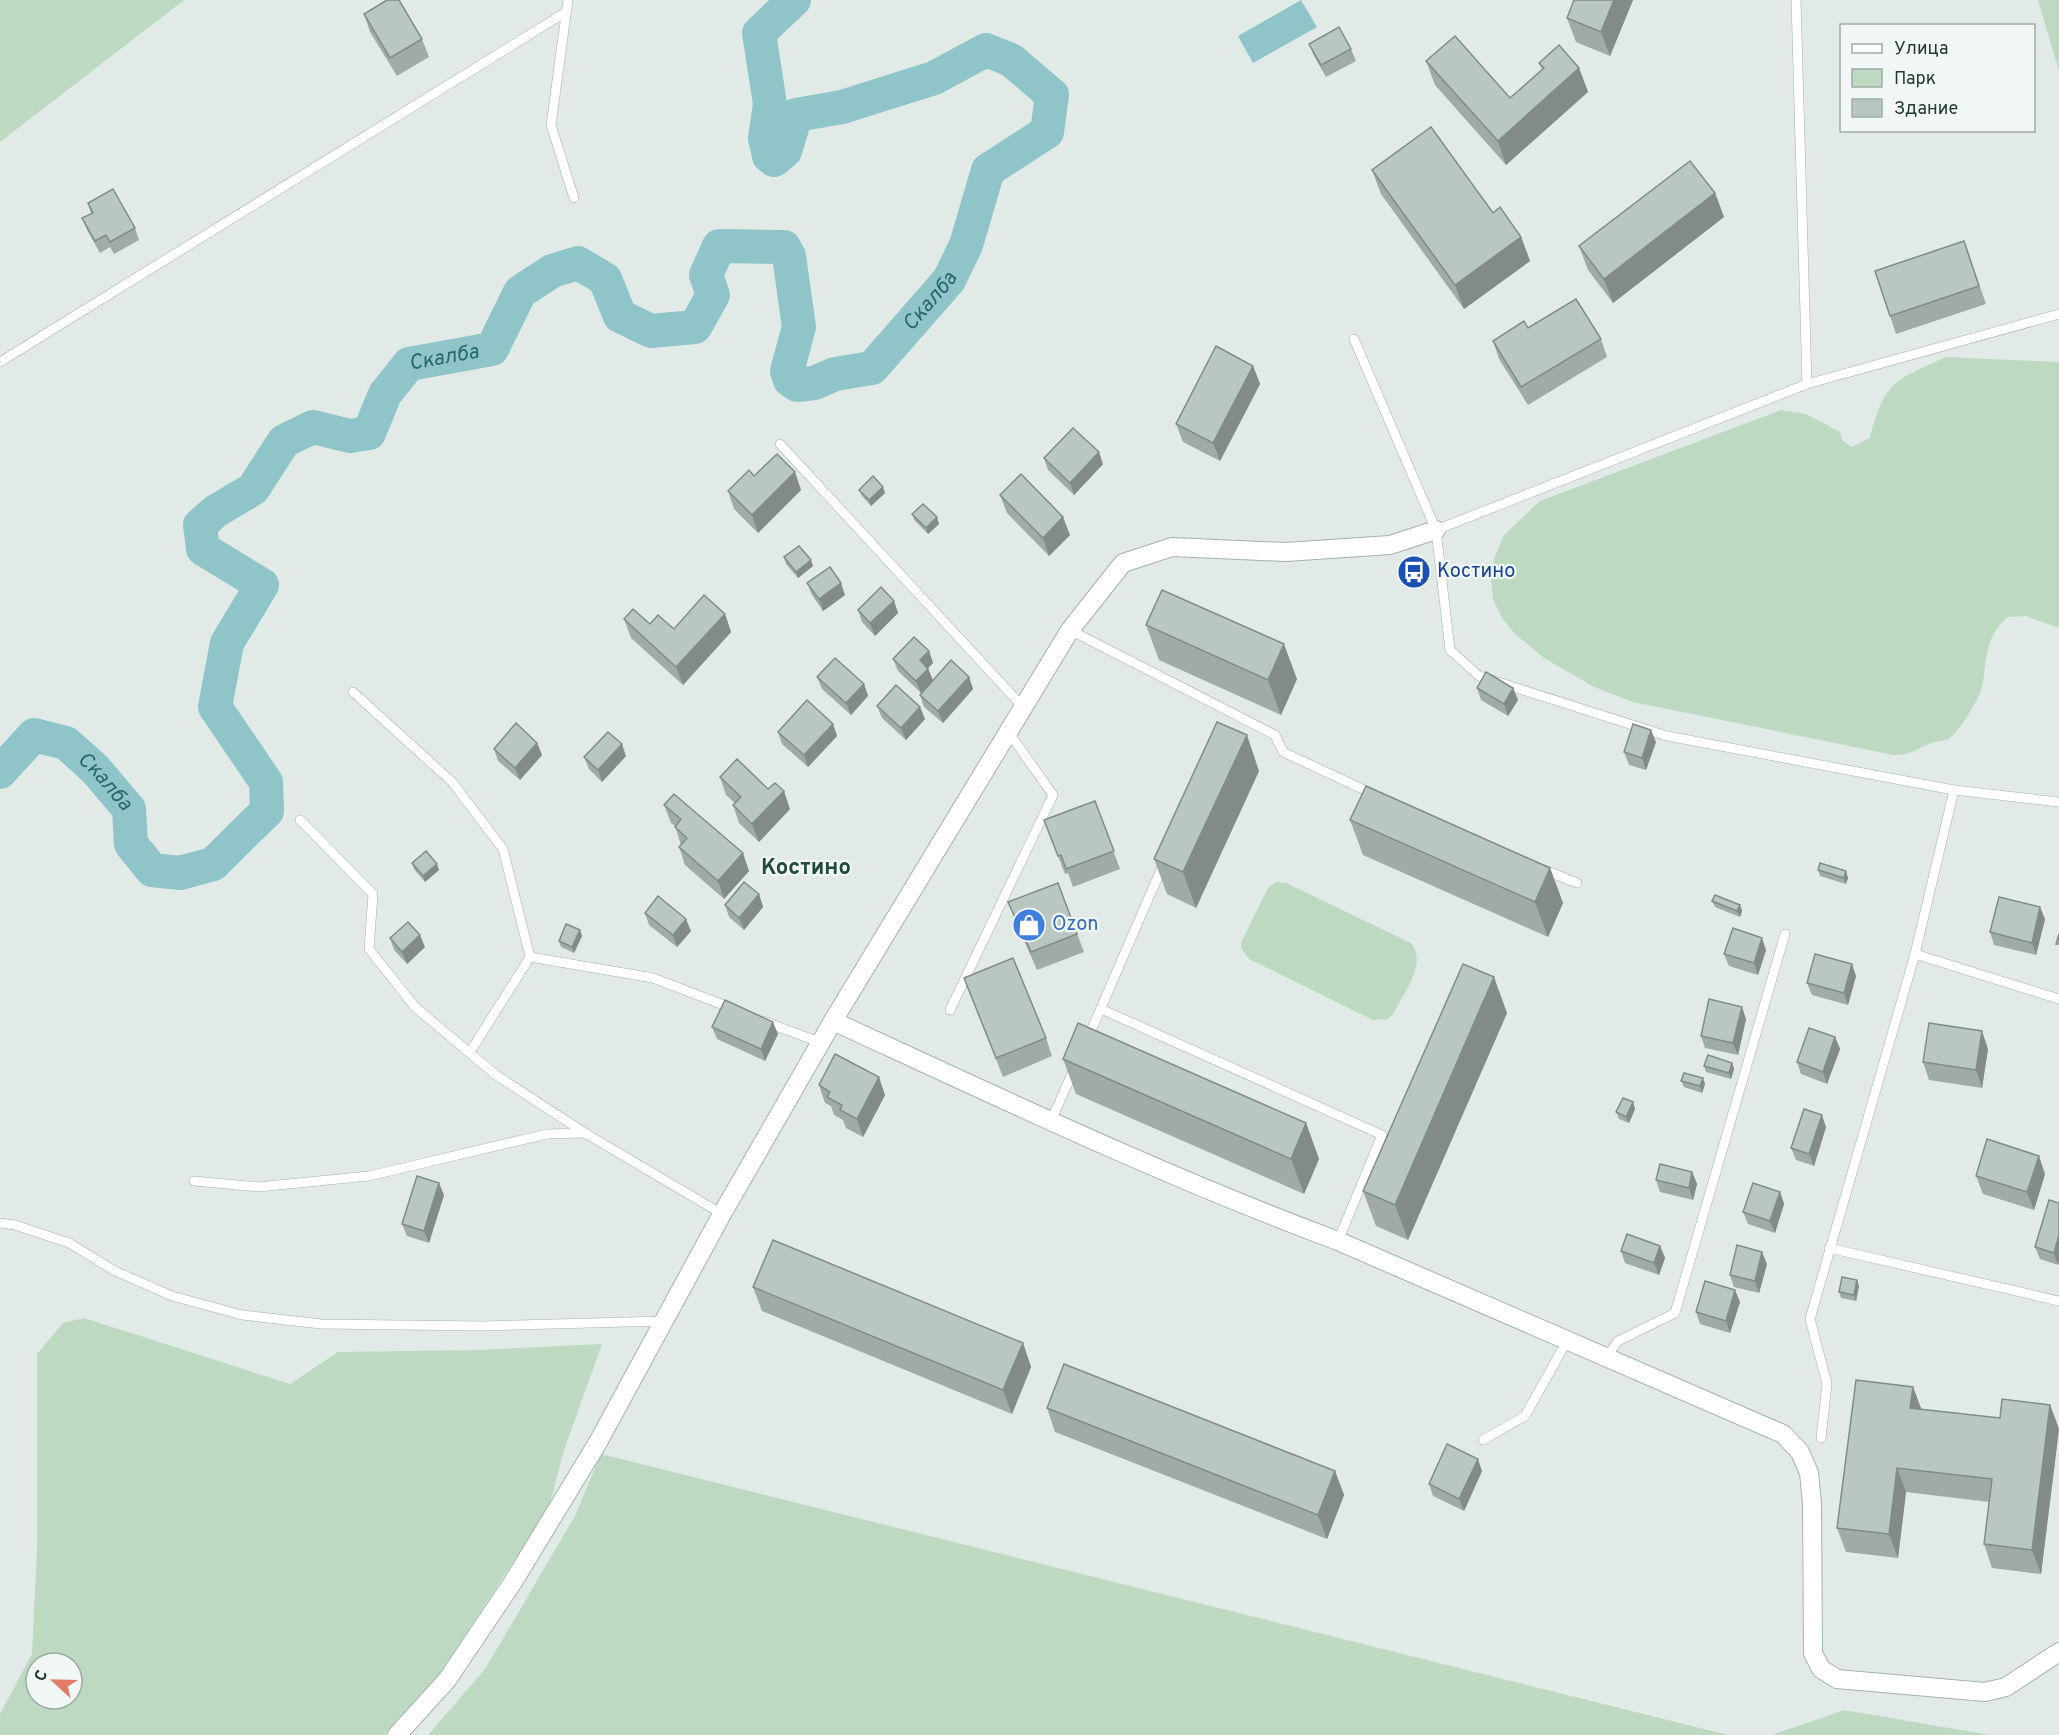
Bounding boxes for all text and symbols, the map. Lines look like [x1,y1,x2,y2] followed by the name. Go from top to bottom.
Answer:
[1840,24,2035,132] legend
[1894,38,1948,61] text: Улица
[1894,68,1936,91] text: Парк
[1894,98,1958,121] text: Здание
[897,268,964,337] water label: Скалба
[407,338,481,377] water label: Скалба
[1396,554,1432,590] bus stop icon: Костино
[1437,559,1515,585] place label: Костино
[72,746,138,817] water label: Скалба
[761,855,851,882] district label: Костино
[1011,907,1047,943] shop icon: Ozon
[1052,912,1098,938] place label: Ozon
[24,1651,84,1711] north arrow
[31,1668,53,1685] text: С

